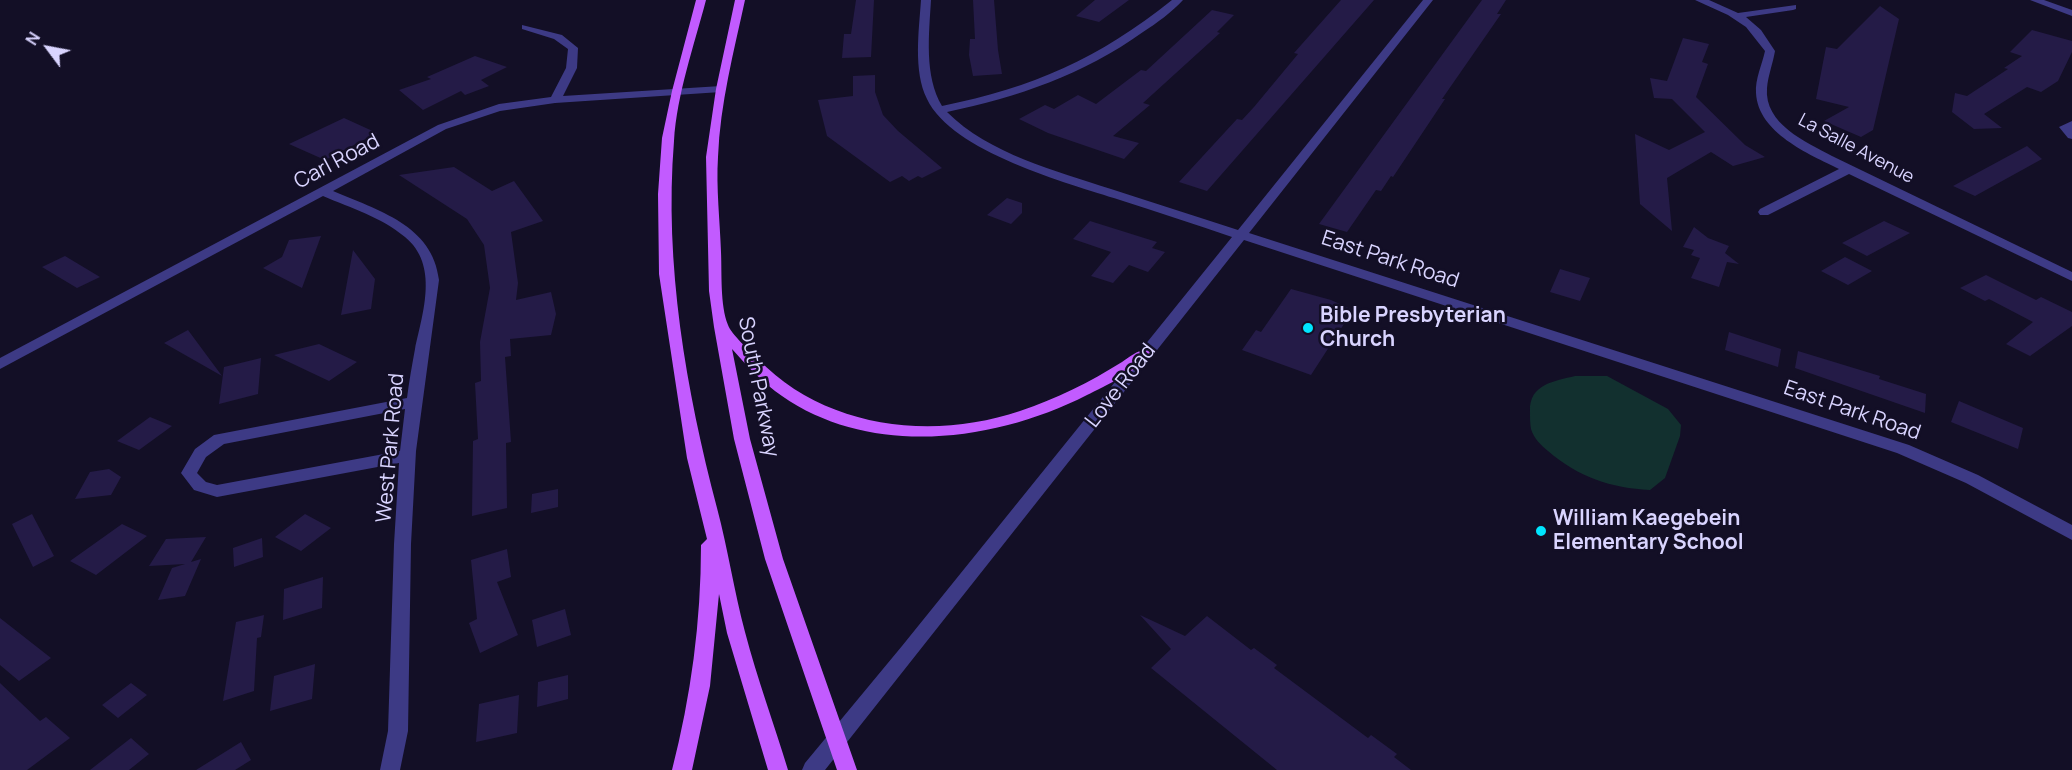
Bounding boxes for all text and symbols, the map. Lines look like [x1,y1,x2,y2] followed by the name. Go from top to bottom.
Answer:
[18,18,78,78] north arrow
[20,28,45,49] text: N
[1794,109,1918,189] street label: La Salle Avenue
[290,129,384,195] street label: Carl Road
[1318,226,1462,294] street label: East Park Road
[1320,303,1506,353] place label: Bible Presbyterian Church
[732,315,784,459] street label: South Parkway
[1301,321,1315,335] marker: Bible Presbyterian Church
[1081,339,1161,433] street label: Love Road
[372,372,410,524] street label: West Park Road
[1780,376,1924,446] street label: East Park Road
[1553,506,1744,556] place label: William Kaegebein Elementary School
[1534,524,1548,538] marker: William Kaegebein Elementary School

